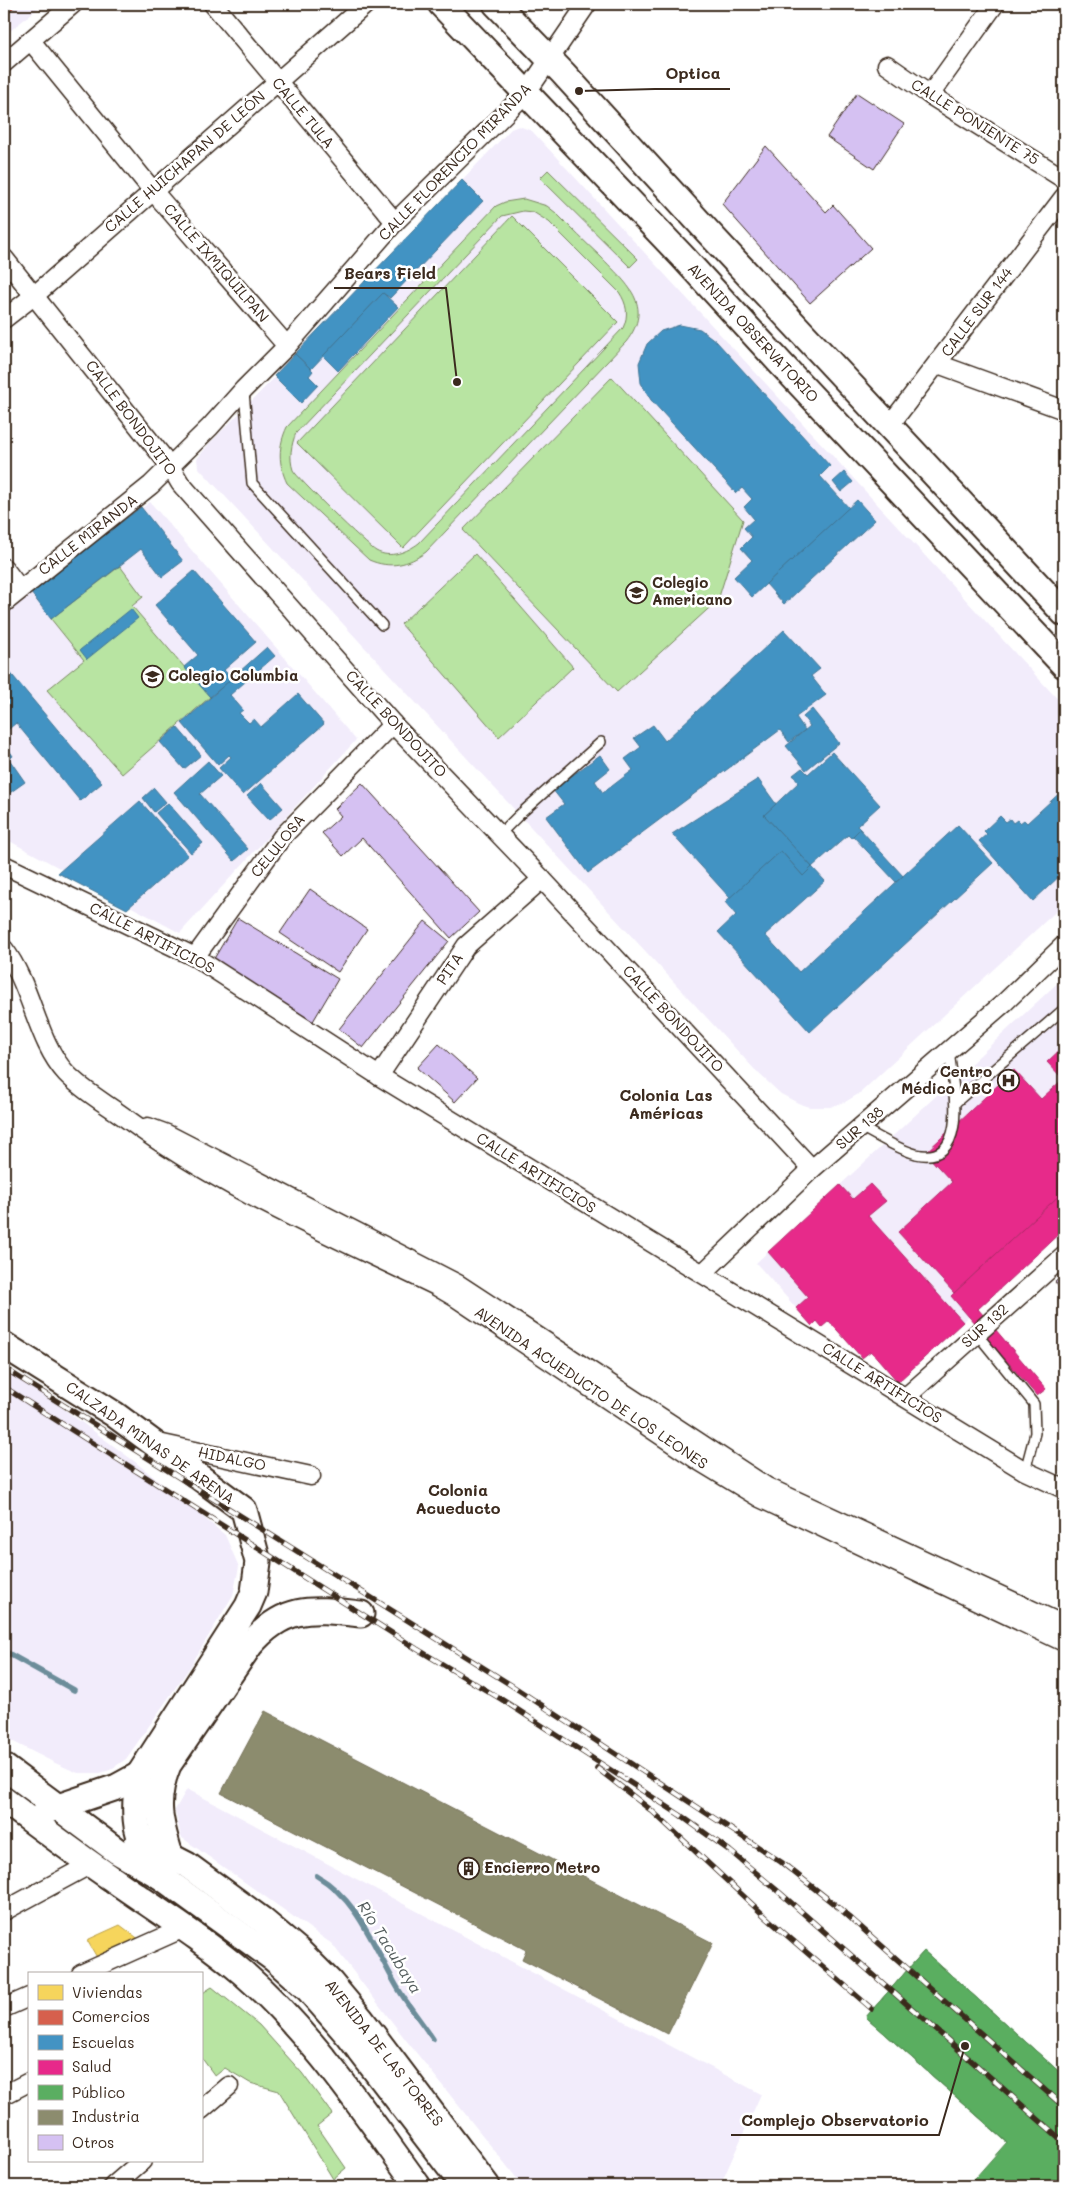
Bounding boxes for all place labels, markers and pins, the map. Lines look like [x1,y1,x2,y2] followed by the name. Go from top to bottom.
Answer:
[655,58,730,89] callout: Optica
[334,257,446,288] callout: Bears Field
[652,572,732,609] place label: Colegio Americano
[624,580,648,604] school or university icon: Colegio Americano
[140,664,164,688] school or university icon: Colegio Columbia
[168,665,298,685] place label: Colegio Columbia
[901,1061,992,1098] place label: Centro Médico ABC
[996,1069,1020,1093] hospital icon: Centro Médico ABC
[456,1856,480,1880] building icon: Encierro Metro
[484,1857,600,1877] place label: Encierro Metro
[731,2104,939,2135] callout: Complejo Observatorio

